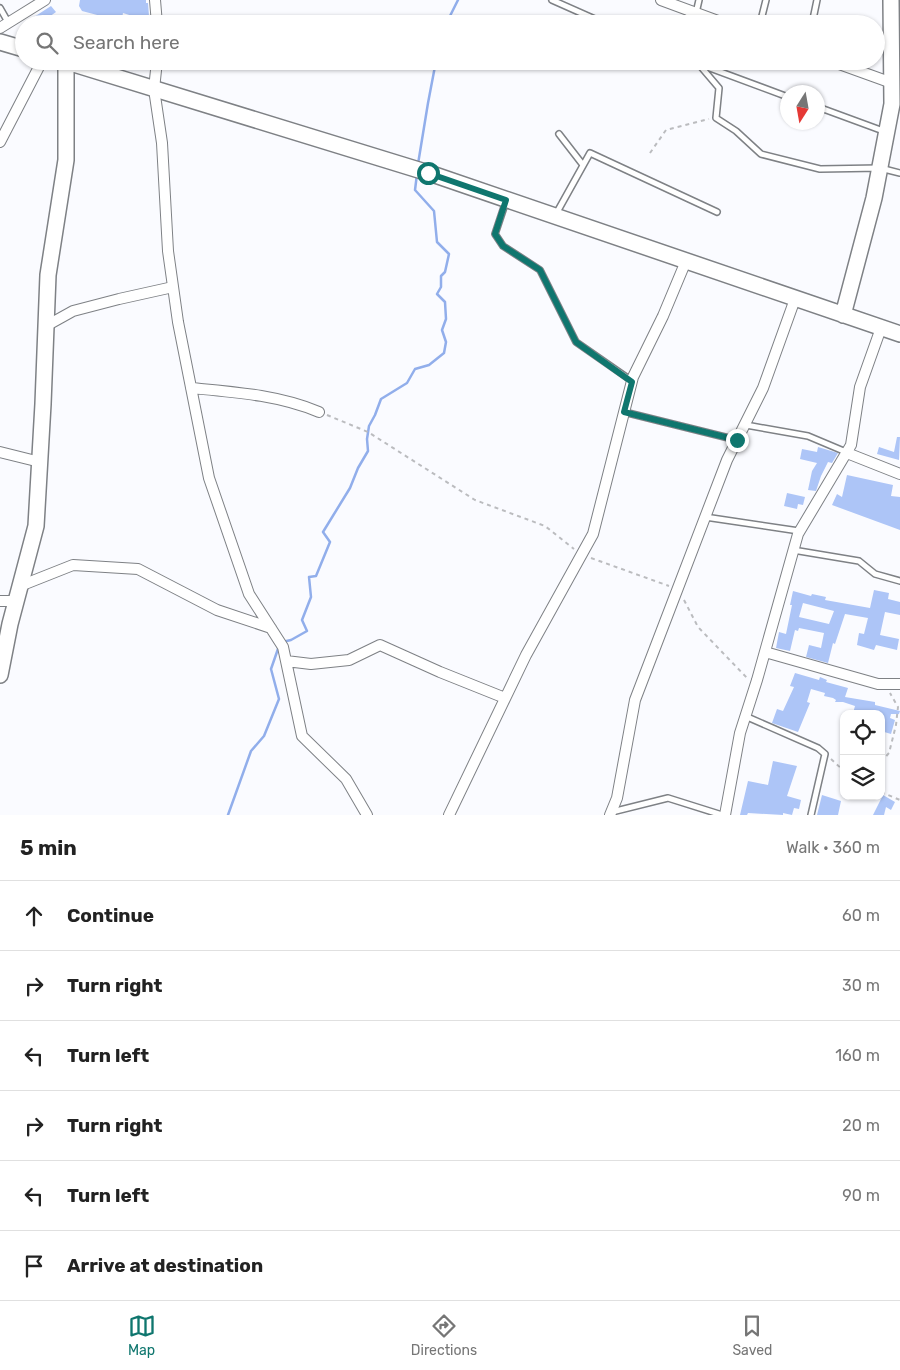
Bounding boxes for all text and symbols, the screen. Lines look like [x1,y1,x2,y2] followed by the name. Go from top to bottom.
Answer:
[15,15,885,70] search box
[33,29,61,57] icon: search
[73,31,180,54] text: Search here
[780,85,825,130] north arrow
[417,162,440,185] route start
[726,429,749,452] route end
[840,710,885,800] map controls
[840,710,885,755] button: locate
[840,755,885,800] button: layers
[20,835,77,860] text: 5 min
[786,838,880,857] text: Walk · 360 m
[20,902,48,930] icon: ahead
[67,904,154,927] text: Continue
[842,906,880,925] text: 60 m
[20,972,48,1000] icon: right
[67,974,162,997] text: Turn right
[842,976,880,995] text: 30 m
[20,1042,48,1070] icon: left
[67,1044,149,1067] text: Turn left
[835,1046,880,1065] text: 160 m
[20,1112,48,1140] icon: right
[67,1114,162,1137] text: Turn right
[842,1116,880,1135] text: 20 m
[20,1182,48,1210] icon: left
[67,1184,149,1207] text: Turn left
[842,1186,880,1205] text: 90 m
[20,1252,48,1280] icon: arrive
[67,1254,263,1277] text: Arrive at destination
[128,1312,156,1359] tab: Map
[411,1312,477,1359] tab: Directions
[732,1312,772,1359] tab: Saved

